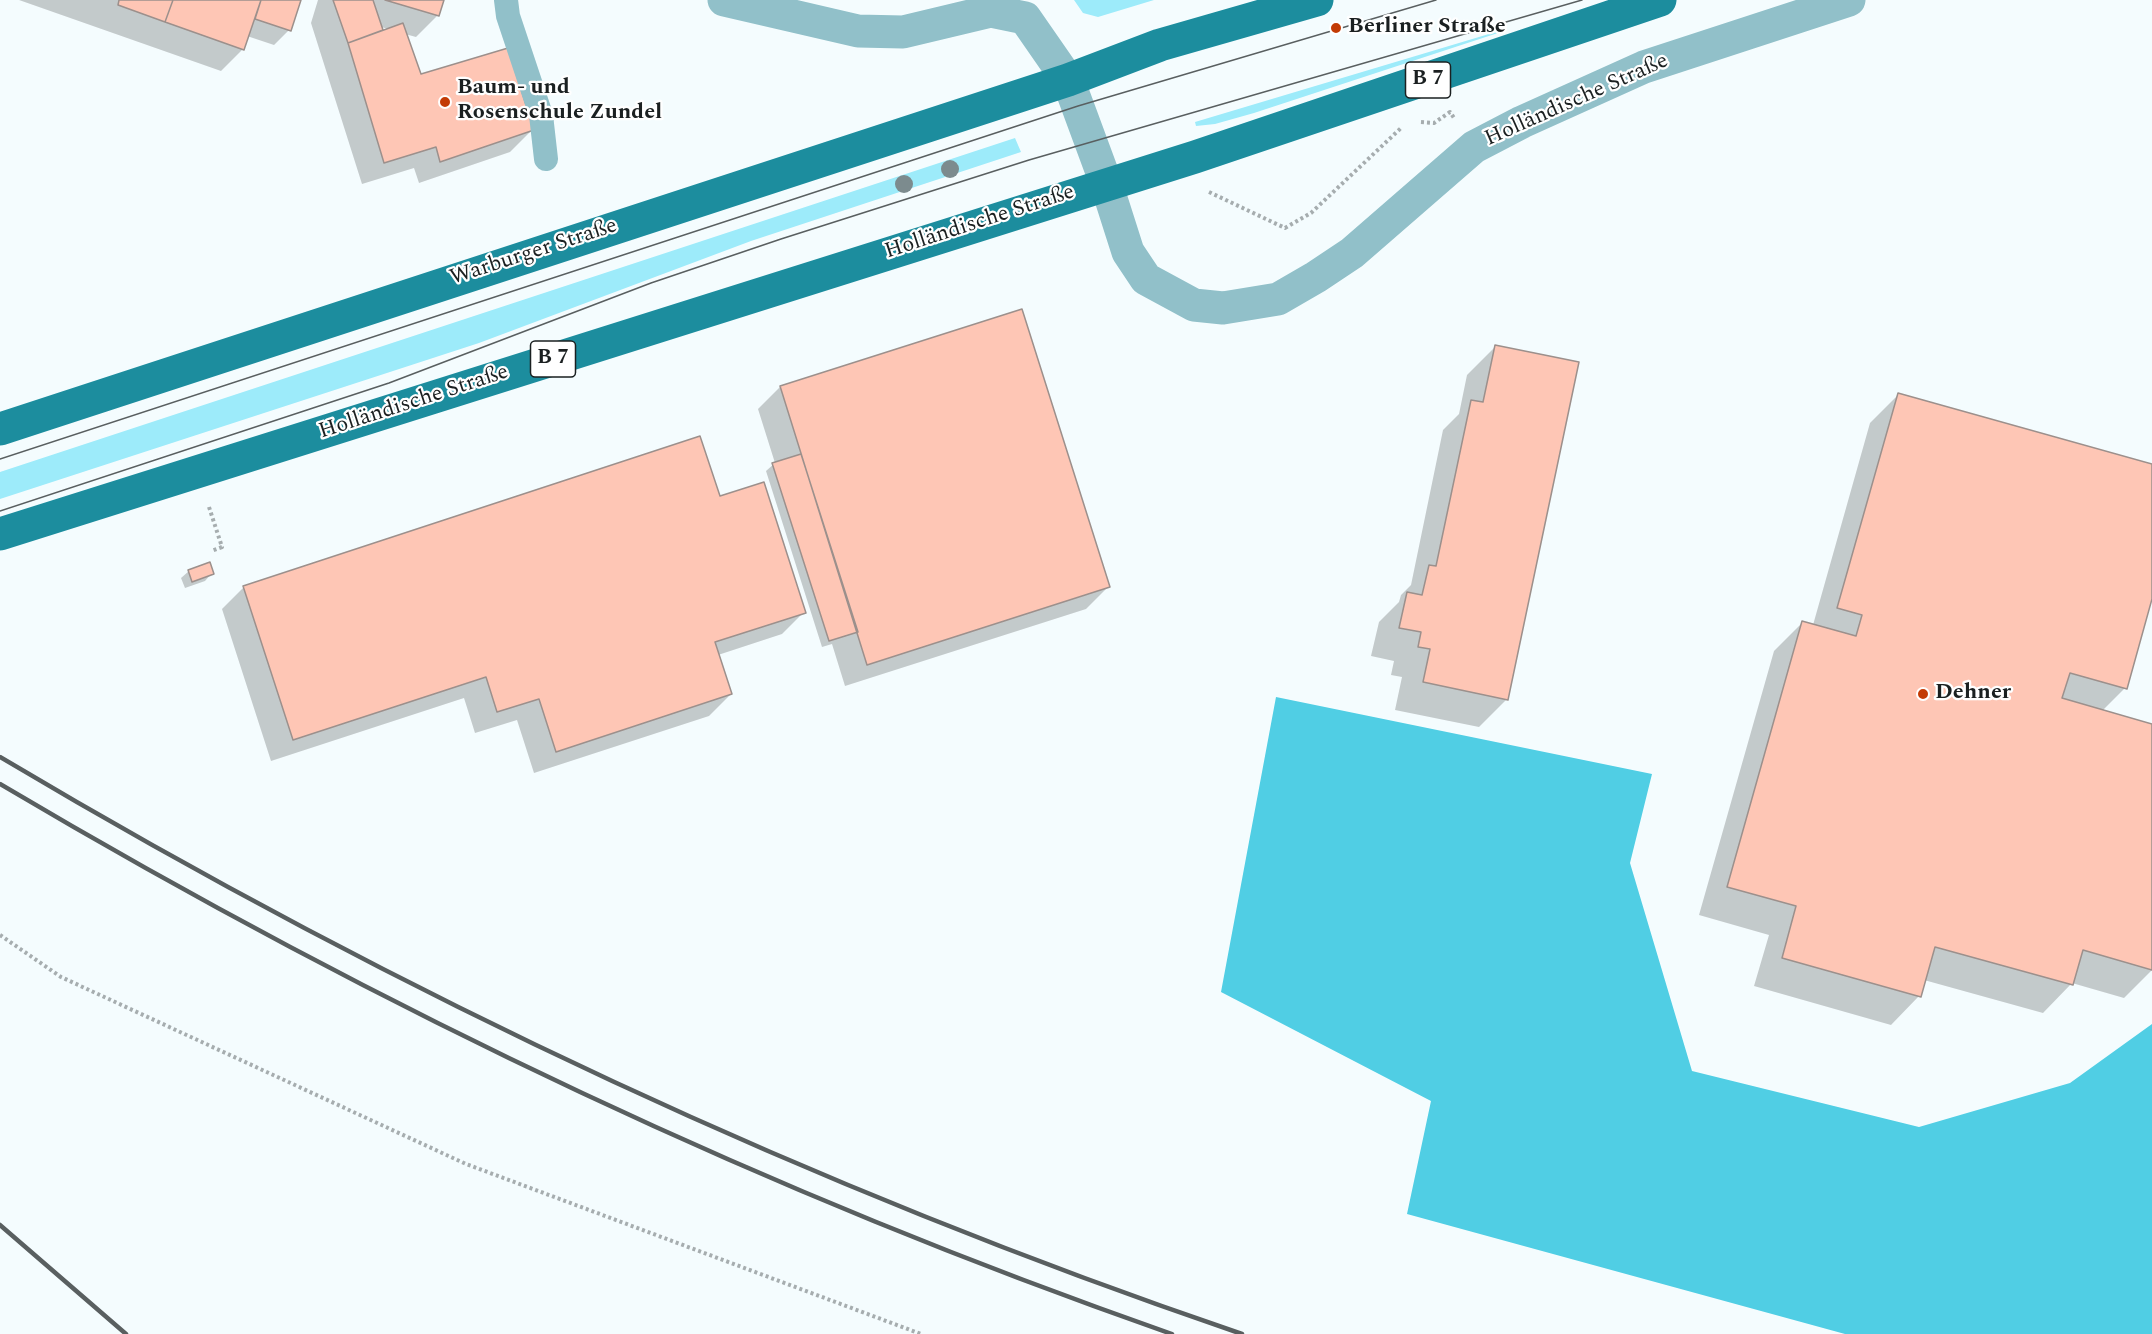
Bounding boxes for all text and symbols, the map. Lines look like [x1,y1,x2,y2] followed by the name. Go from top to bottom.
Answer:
[1348,15,1506,41] place label: Berliner Straße
[1329,21,1343,35] marker: Berliner Straße
[1481,49,1673,153] street label: Holländische Straße
[1406,62,1450,98] road number: B 7
[457,76,662,128] place label: Baum- und Rosenschule Zundel
[438,95,452,109] marker: Baum- und Rosenschule Zundel
[882,180,1078,266] street label: Holländische Straße
[447,214,621,292] street label: Warburger Straße
[530,341,576,377] road number: B 7
[316,360,512,446] street label: Holländische Straße
[1935,681,2011,707] place label: Dehner
[1916,687,1930,701] marker: Dehner

